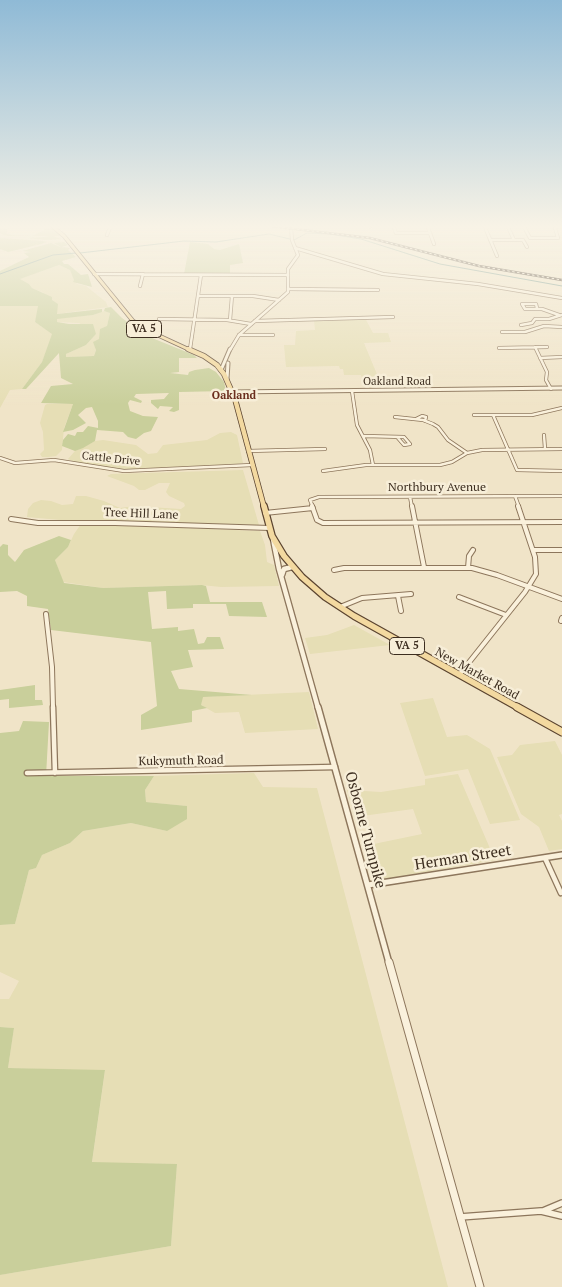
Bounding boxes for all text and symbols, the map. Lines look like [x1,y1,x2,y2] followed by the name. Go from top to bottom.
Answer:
[126,320,162,338] road number: VA 5
[363,375,431,389] street label: Oakland Road
[212,389,256,403] district label: Oakland
[81,449,141,469] street label: Cattle Drive
[388,481,486,495] street label: Northbury Avenue
[103,505,179,523] street label: Tree Hill Lane
[390,637,424,654] road number: VA 5
[433,645,521,703] street label: New Market Road
[138,753,224,769] street label: Kukymuth Road
[341,770,389,890] street label: Osborne Turnpike
[414,841,512,875] street label: Herman Street

